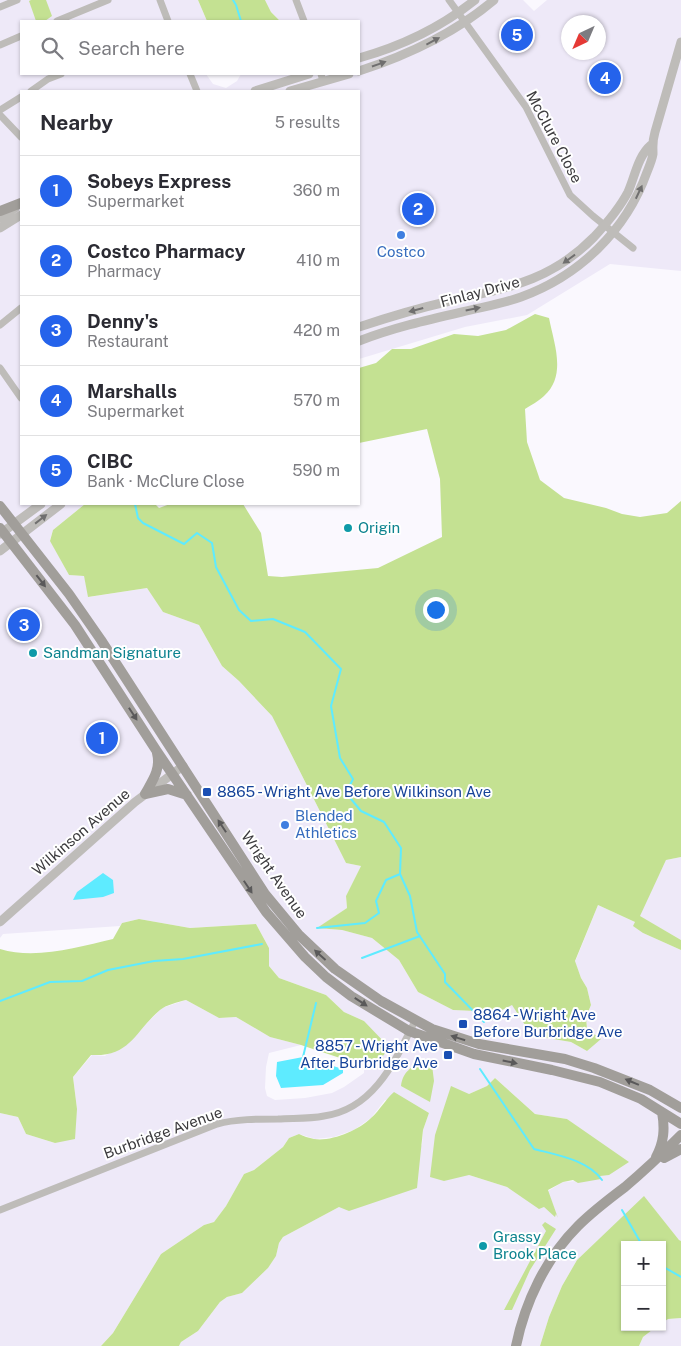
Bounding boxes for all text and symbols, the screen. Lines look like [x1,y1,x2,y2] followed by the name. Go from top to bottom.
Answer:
[561,15,606,60] north arrow
[501,16,533,54] pin: 5
[20,20,360,75] search box
[38,34,66,62] icon: search
[78,37,185,59] text: Search here
[426,37,440,45] one-way arrow
[589,59,621,97] pin: 4
[372,60,387,68] one-way arrow
[523,88,586,186] street label: McClure Close
[40,110,113,135] text: Nearby
[275,113,340,132] text: 5 results
[87,170,231,192] text: Sobeys Express
[53,181,59,200] text: 1
[293,181,340,200] text: 360 m
[635,185,643,199] one-way arrow
[402,190,434,228] pin: 2
[87,192,184,211] text: Supermarket
[395,229,407,241] marker: Costco
[87,240,245,262] text: Costco Pharmacy
[377,243,425,260] place label: Costco
[51,251,61,270] text: 2
[296,251,340,270] text: 410 m
[562,253,575,263] one-way arrow
[87,262,161,281] text: Pharmacy
[438,273,521,310] street label: Finlay Drive
[466,305,482,313] one-way arrow
[408,306,423,314] one-way arrow
[87,310,158,332] text: Denny's
[51,321,61,340] text: 3
[293,321,340,340] text: 420 m
[87,332,169,351] text: Restaurant
[87,380,177,402] text: Marshalls
[51,391,61,410] text: 4
[293,391,340,410] text: 570 m
[87,402,184,421] text: Supermarket
[87,450,133,472] text: CIBC
[51,461,61,480] text: 5
[292,461,340,480] text: 590 m
[87,472,244,491] text: Bank · McClure Close
[34,514,47,525] one-way arrow
[358,519,400,536] place label: Origin
[342,522,354,534] marker: Origin
[35,574,46,587] one-way arrow
[423,597,449,623] your location
[8,606,40,644] pin: 3
[43,644,181,661] place label: Sandman Signature
[27,647,39,659] marker: Sandman Signature
[129,707,138,721] one-way arrow
[86,719,118,757] pin: 1
[217,783,491,800] place label: 8865 - Wright Ave Before Wilkinson Ave
[29,785,133,878] street label: Wilkinson Avenue
[201,786,213,798] marker: 8865 - Wright Ave Before Wilkinson Ave
[295,807,357,841] place label: Blended Athletics
[217,819,226,832] one-way arrow
[279,819,291,831] marker: Blended Athletics
[238,828,311,922] street label: Wright Avenue
[243,880,253,893] one-way arrow
[314,949,326,961] one-way arrow
[354,998,367,1007] one-way arrow
[473,1006,622,1040] place label: 8864 - Wright Ave Before Burbridge Ave
[457,1018,469,1030] marker: 8864 - Wright Ave Before Burbridge Ave
[450,1033,465,1041] one-way arrow
[300,1037,438,1071] place label: 8857 - Wright Ave After Burbridge Ave
[442,1049,454,1061] marker: 8857 - Wright Ave After Burbridge Ave
[503,1058,518,1066] one-way arrow
[625,1078,639,1086] one-way arrow
[101,1103,224,1162] street label: Burbridge Avenue
[493,1228,577,1262] place label: Grassy Brook Place
[477,1240,489,1252] marker: Grassy Brook Place
[621,1241,666,1331] map controls
[621,1241,666,1286] button: +
[621,1286,666,1331] button: −

